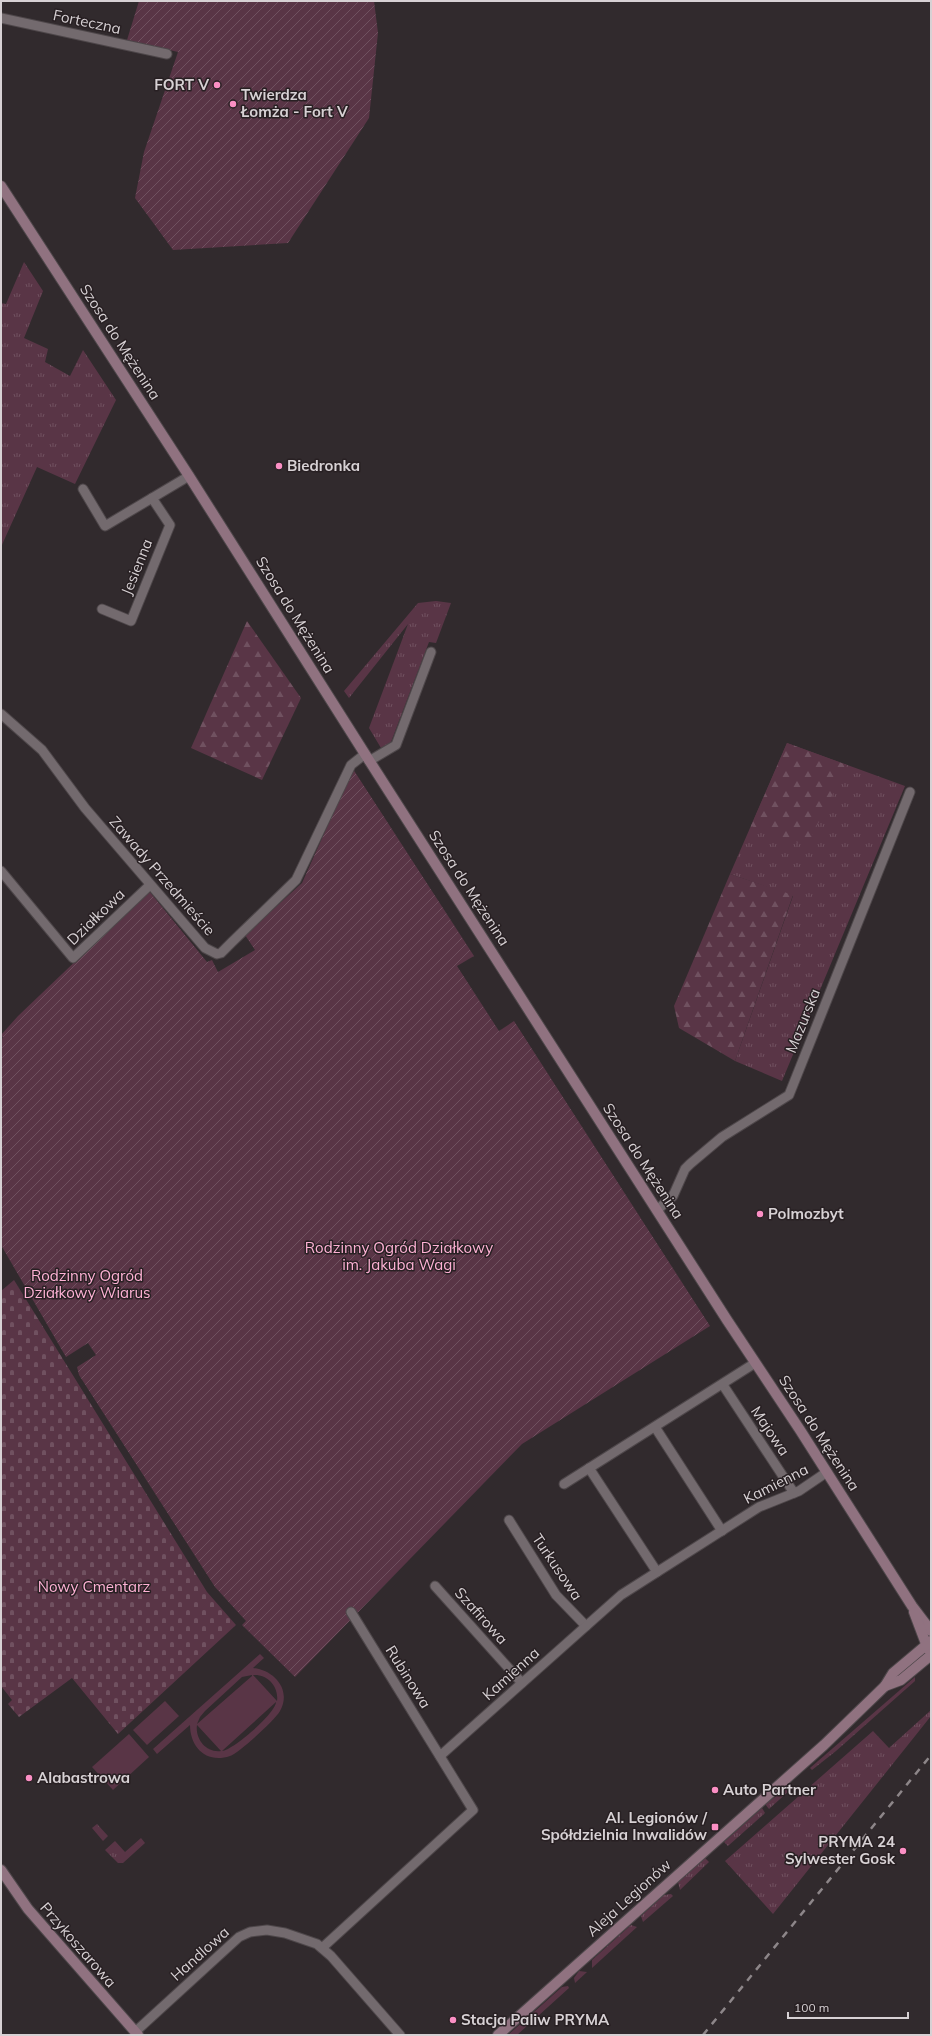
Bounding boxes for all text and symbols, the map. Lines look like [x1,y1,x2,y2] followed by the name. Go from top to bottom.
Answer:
[51,5,123,38] street label: Forteczna
[154,75,209,94] place label: FORT V
[212,80,222,90] marker: FORT V
[240,85,348,121] place label: Twierdza Łomża - Fort V
[228,99,238,109] marker: Twierdza Łomża - Fort V
[76,280,165,403] street label: Szosa do Mężenina
[287,456,360,475] place label: Biedronka
[274,461,284,471] marker: Biedronka
[117,536,156,598] street label: Jesienna
[252,553,339,677] street label: Szosa do Mężenina
[105,812,219,939] street label: Zawady Przedmieście
[425,826,514,949] street label: Szosa do Mężenina
[63,884,129,949] street label: Działkowa
[781,986,824,1056] street label: Mazurska
[599,1099,688,1222] street label: Szosa do Mężenina
[768,1204,844,1223] place label: Polmozbyt
[755,1209,765,1219] marker: Polmozbyt
[305,1238,493,1274] park label: Rodzinny Ogród Działkowy im. Jakuba Wagi
[23,1266,151,1302] park label: Rodzinny Ogród Działkowy Wiarus
[775,1371,864,1494] street label: Szosa do Mężenina
[747,1402,794,1459] street label: Majowa
[740,1459,811,1508] street label: Kamienna
[528,1530,587,1604] street label: Turkusowa
[38,1577,151,1596] park label: Nowy Cmentarz
[451,1583,512,1648] street label: Szafirowa
[382,1642,435,1712] street label: Rubinowa
[478,1643,543,1704] street label: Kamienna
[37,1768,130,1787] place label: Alabastrowa
[24,1773,34,1783] marker: Alabastrowa
[723,1780,816,1799] place label: Auto Partner
[710,1785,720,1795] marker: Auto Partner
[541,1808,708,1844] place label: Al. Legionów / Spółdzielnia Inwalidów
[710,1822,720,1832] marker: Al. Legionów / Spółdzielnia Inwalidów
[785,1832,896,1868] place label: PRYMA 24 Sylwester Gosk
[898,1846,908,1856] marker: PRYMA 24 Sylwester Gosk
[583,1855,675,1940] street label: Aleja Legionów
[36,1898,121,1991] street label: Przykoszarowa
[166,1922,233,1985] street label: Handlowa
[788,1994,908,2020] scale bar
[794,2000,829,2015] text: 100 m
[461,2010,610,2029] place label: Stacja Paliw PRYMA
[448,2015,458,2025] marker: Stacja Paliw PRYMA

